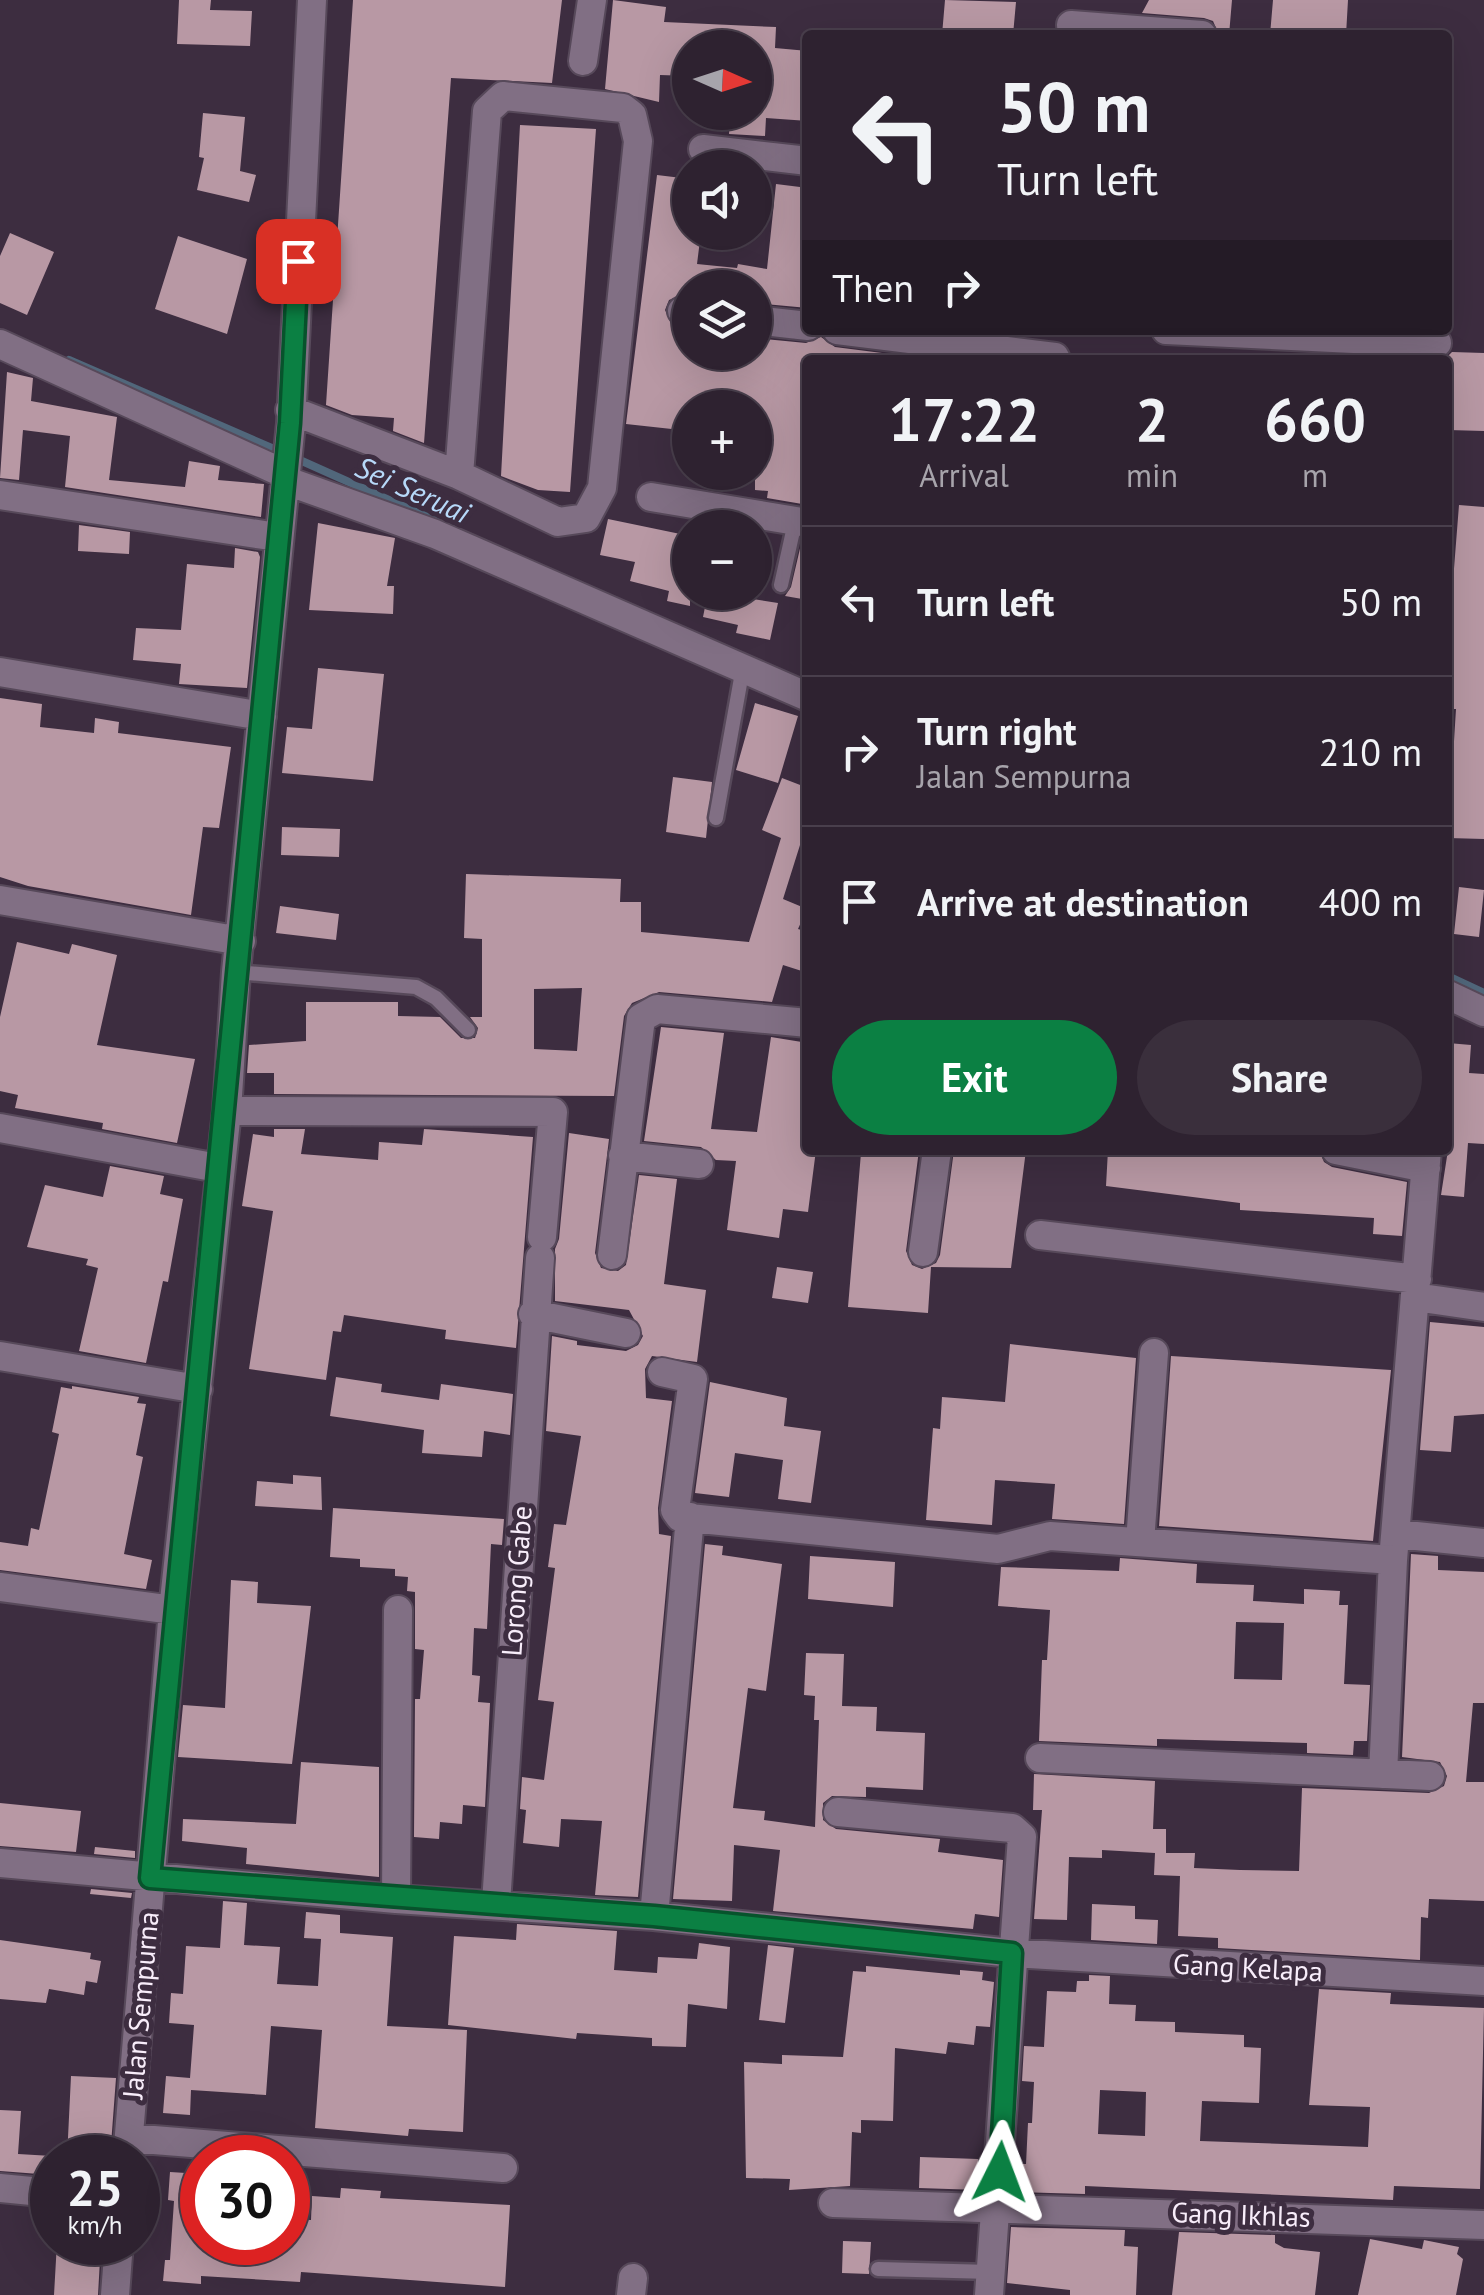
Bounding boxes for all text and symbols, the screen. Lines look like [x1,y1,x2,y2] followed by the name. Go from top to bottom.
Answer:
[672,30,772,130] north arrow
[672,30,772,610] map controls
[997,61,1150,151] text: 50 m
[832,70,962,200] icon: left
[997,149,1158,207] text: Turn left
[672,150,772,250] button: sound
[256,219,341,304] pin
[271,234,326,289] icon: arrive
[934,260,989,315] icon: right
[832,263,914,312] text: Then
[672,270,772,370] button: layers
[888,380,1040,458] text: 17:22
[1135,380,1169,458] text: 2
[1264,380,1366,458] text: 660
[672,390,772,490] button: +
[350,446,477,532] water label: Sei Seruai
[919,454,1009,496] text: Arrival
[1126,454,1178,496] text: min
[1302,454,1328,496] text: m
[672,510,772,610] button: −
[832,574,887,629] icon: left
[917,577,1054,626] text: Turn left
[1340,577,1422,626] text: 50 m
[917,706,1077,755] text: Turn right
[832,724,887,779] icon: right
[1319,727,1422,776] text: 210 m
[917,755,1132,797] text: Jalan Sempurna
[832,874,887,929] icon: arrive
[917,877,1249,926] text: Arrive at destination
[1319,877,1422,926] text: 400 m
[832,1020,1117,1135] button: Exit
[1137,1020,1422,1135] button: Share
[492,1505,540,1657] street label: Lorong Gabe
[113,1910,167,2101] street label: Jalan Sempurna
[1172,1945,1324,1989] street label: Gang Kelapa
[948,2120,1052,2224] position arrow
[180,2135,310,2265] speed limit sign: 30
[67,2155,123,2220] text: 25
[1171,2193,1311,2235] street label: Gang Ikhlas
[68,2209,122,2241] text: km/h

